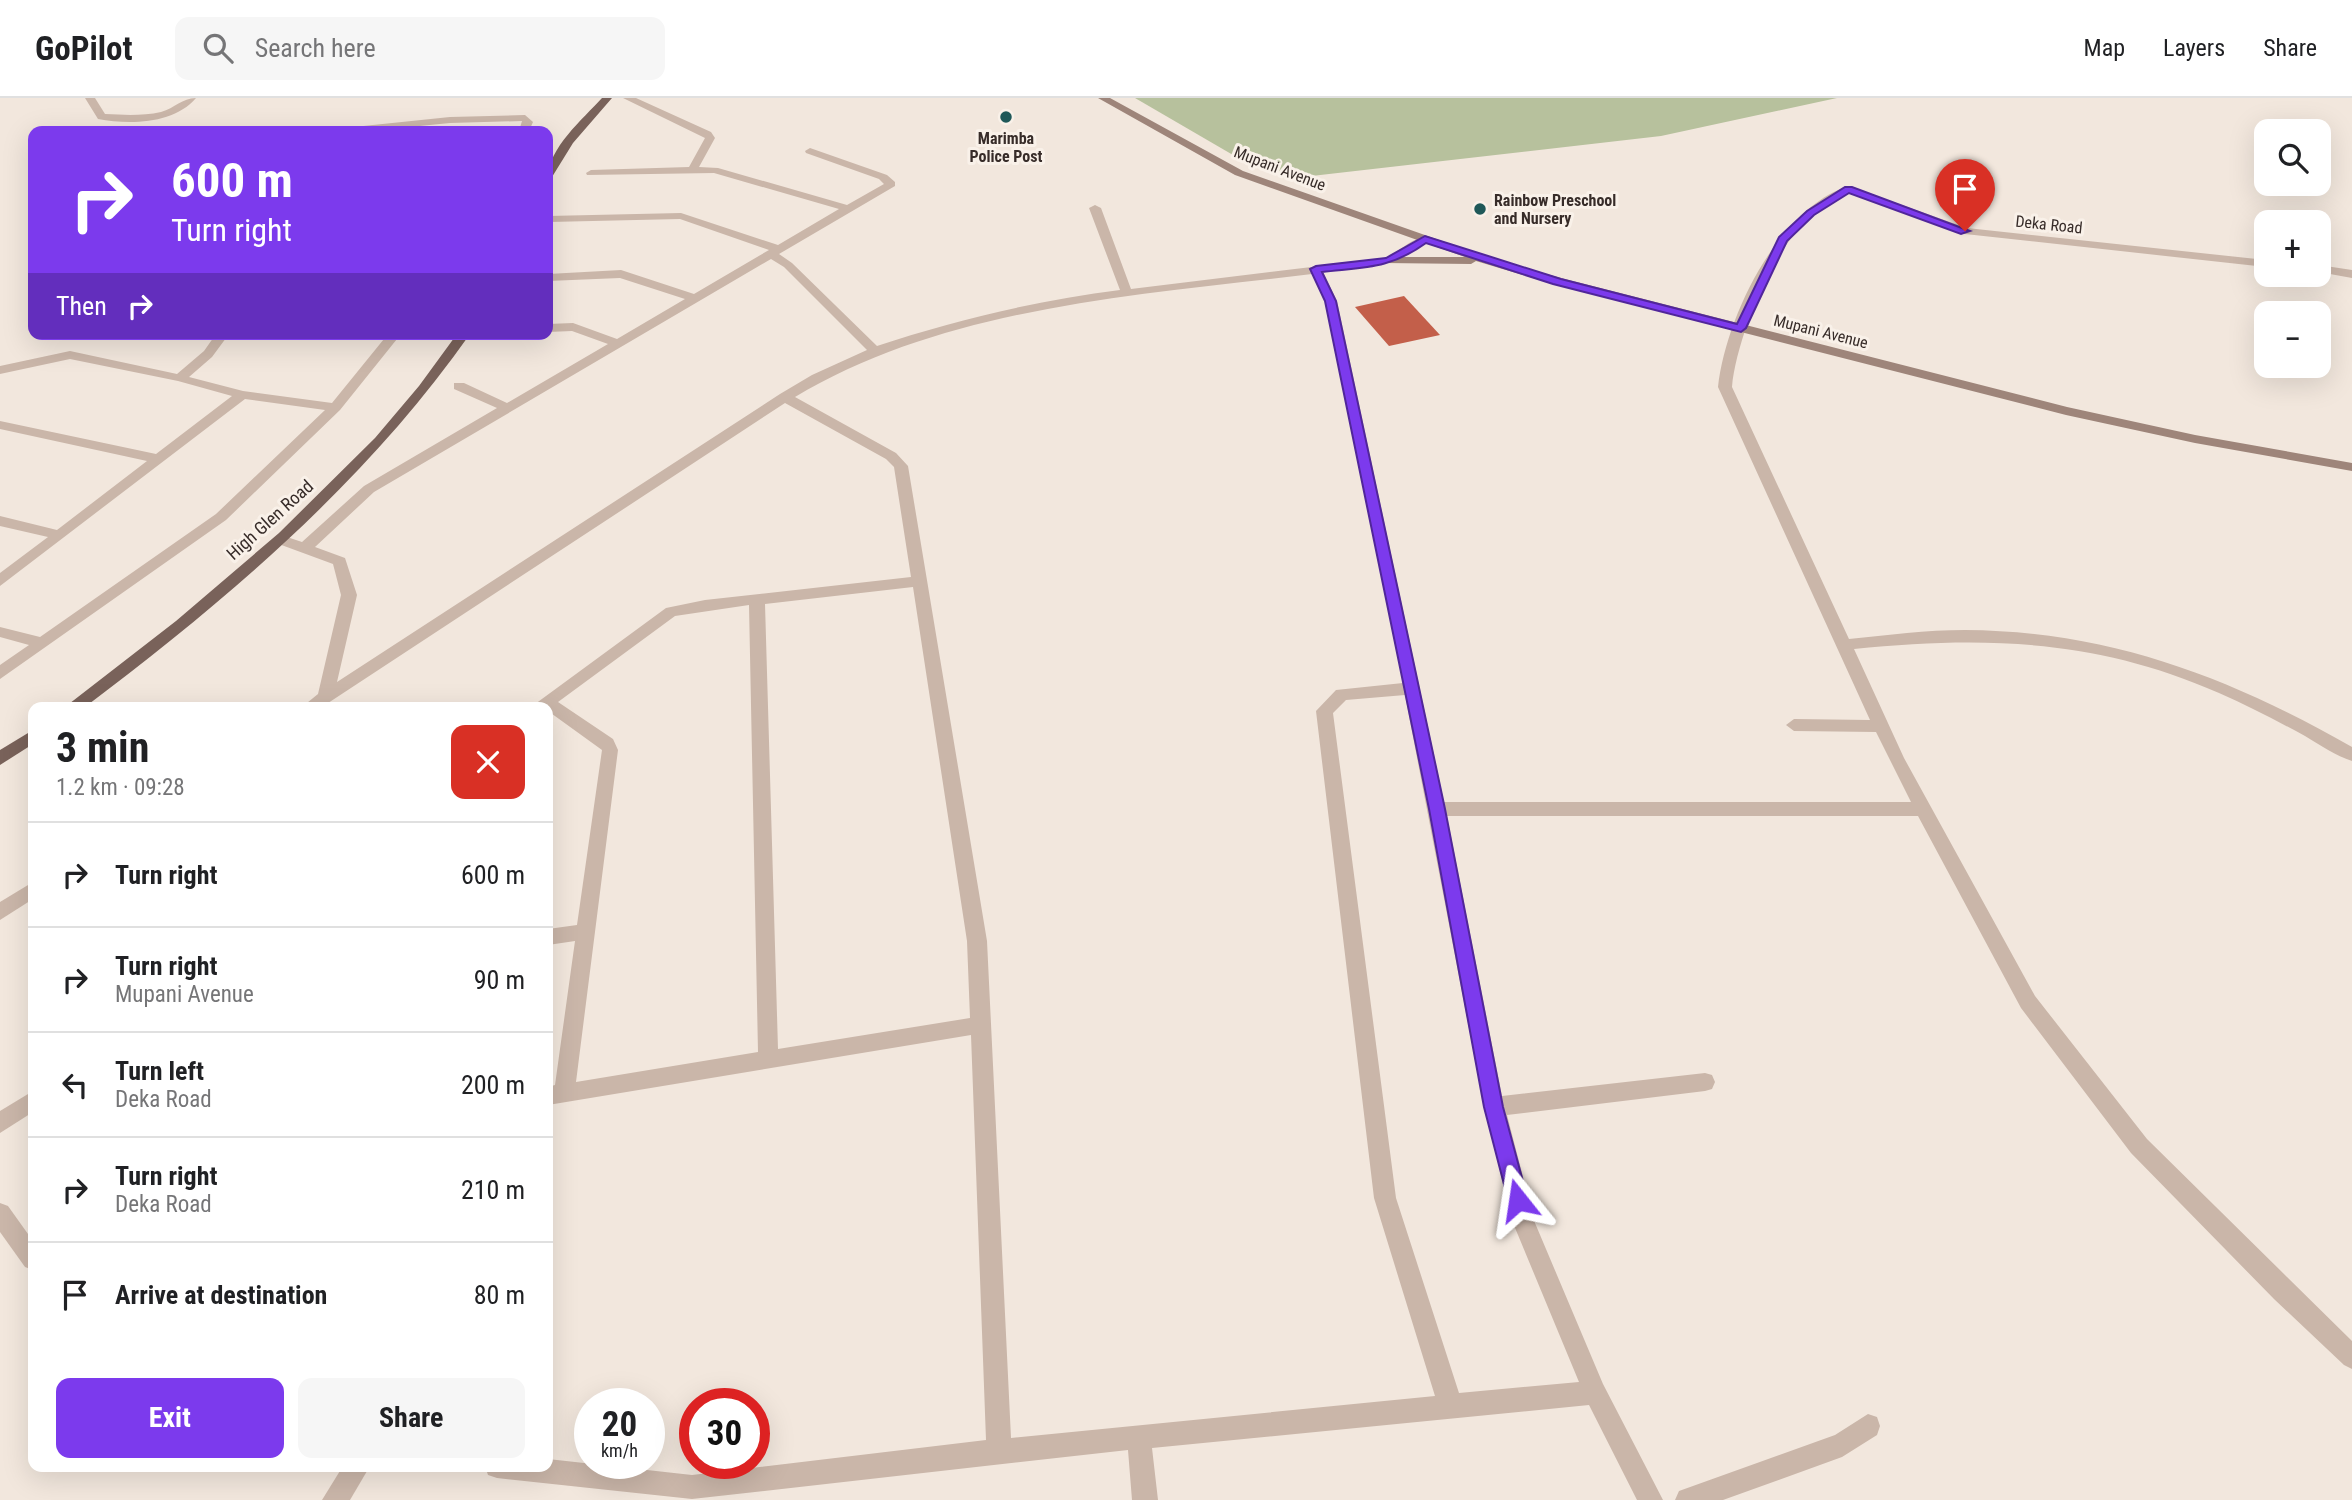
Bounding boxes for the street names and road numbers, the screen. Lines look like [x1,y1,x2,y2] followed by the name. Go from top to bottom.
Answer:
[1231,142,1328,195] street label: Mupani Avenue
[2014,212,2083,237] street label: Deka Road
[1772,311,1870,352] street label: Mupani Avenue
[222,475,317,564] street label: High Glen Road

